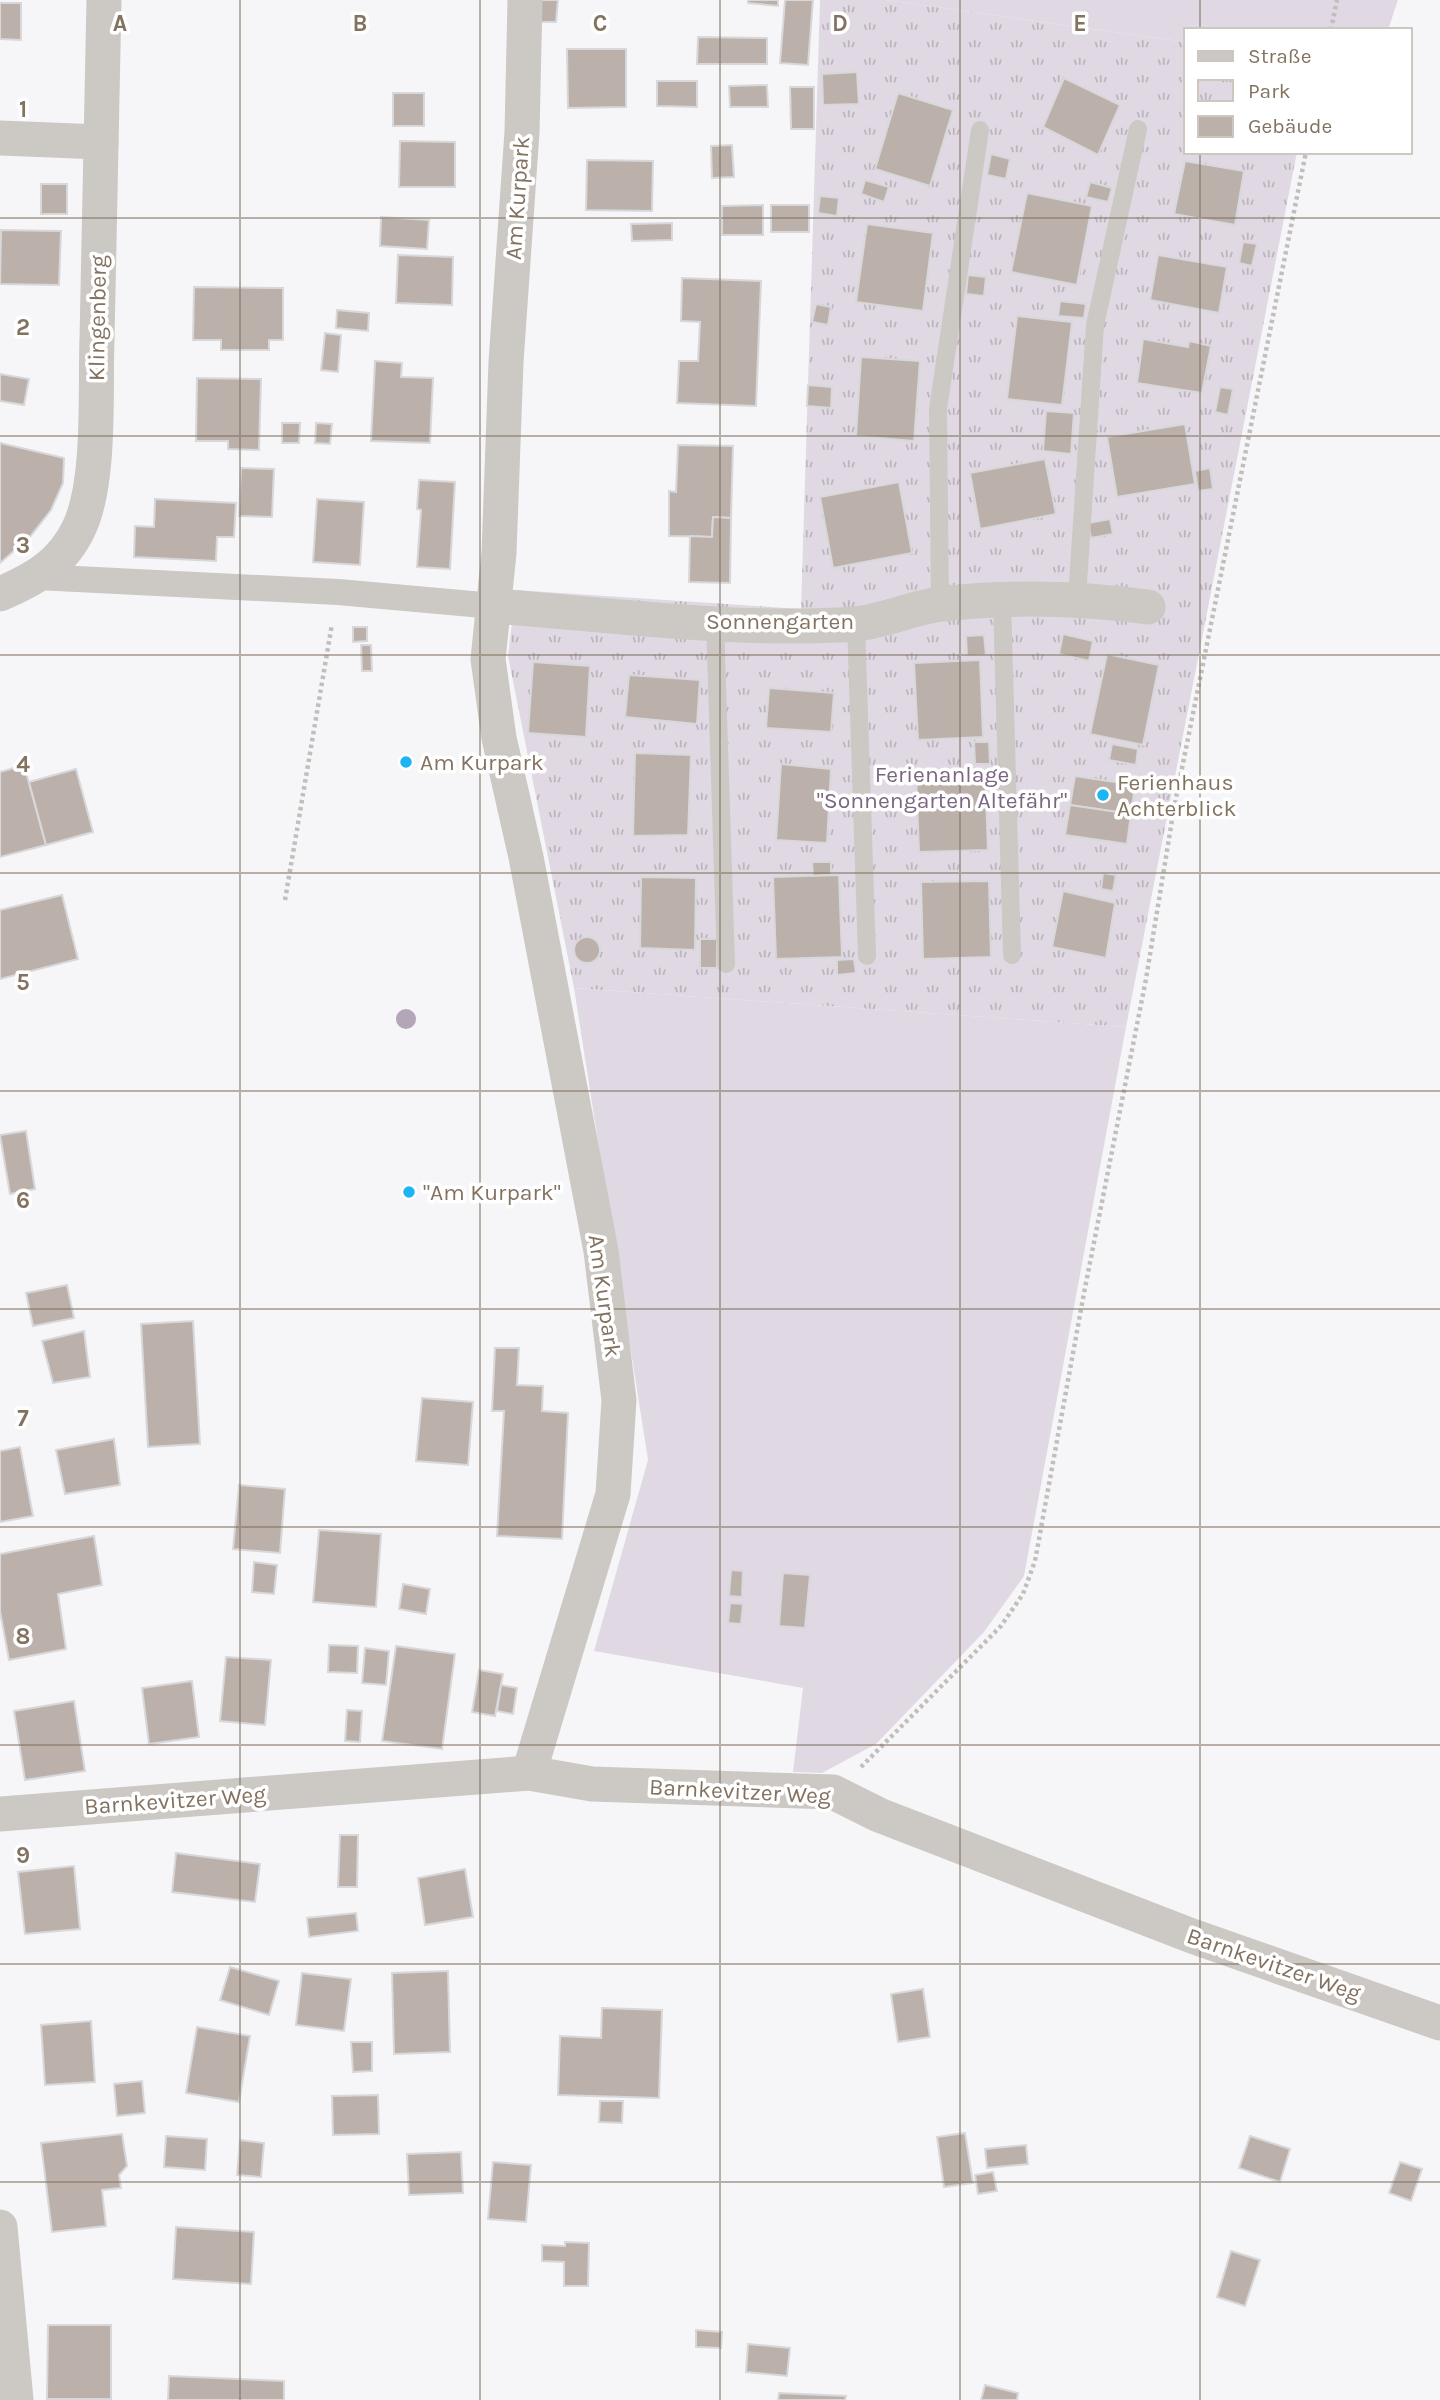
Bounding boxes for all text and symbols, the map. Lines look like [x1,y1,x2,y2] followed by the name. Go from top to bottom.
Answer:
[113,10,127,37] text: A
[353,10,367,37] text: B
[593,10,607,37] text: C
[832,10,848,37] text: D
[1073,10,1087,37] text: E
[1184,28,1412,154] legend
[1248,44,1311,68] text: Straße
[1248,79,1291,103] text: Park
[19,96,27,123] text: 1
[1248,114,1332,138] text: Gebäude
[500,135,535,261] street label: Am Kurpark
[83,255,112,381] street label: Klingenberg
[16,314,30,341] text: 2
[16,532,30,559] text: 3
[706,608,854,635] street label: Sonnengarten
[420,749,544,776] place label: Am Kurpark
[16,751,30,778] text: 4
[398,754,414,770] marker: Am Kurpark
[817,761,1067,814] park label: Ferienanlage "Sonnengarten Altefähr"
[1117,769,1237,822] place label: Ferienhaus Achterblick
[1095,787,1111,803] marker: Ferienhaus Achterblick
[16,969,30,996] text: 5
[423,1179,561,1206] place label: "Am Kurpark"
[401,1184,417,1200] marker: "Am Kurpark"
[16,1187,30,1214] text: 6
[583,1233,626,1359] street label: Am Kurpark
[17,1405,29,1432] text: 7
[16,1623,30,1650] text: 8
[648,1773,832,1810] street label: Barnkevitzer Weg
[83,1781,267,1820] street label: Barnkevitzer Weg
[16,1842,30,1869] text: 9
[1183,1922,1364,2007] street label: Barnkevitzer Weg

